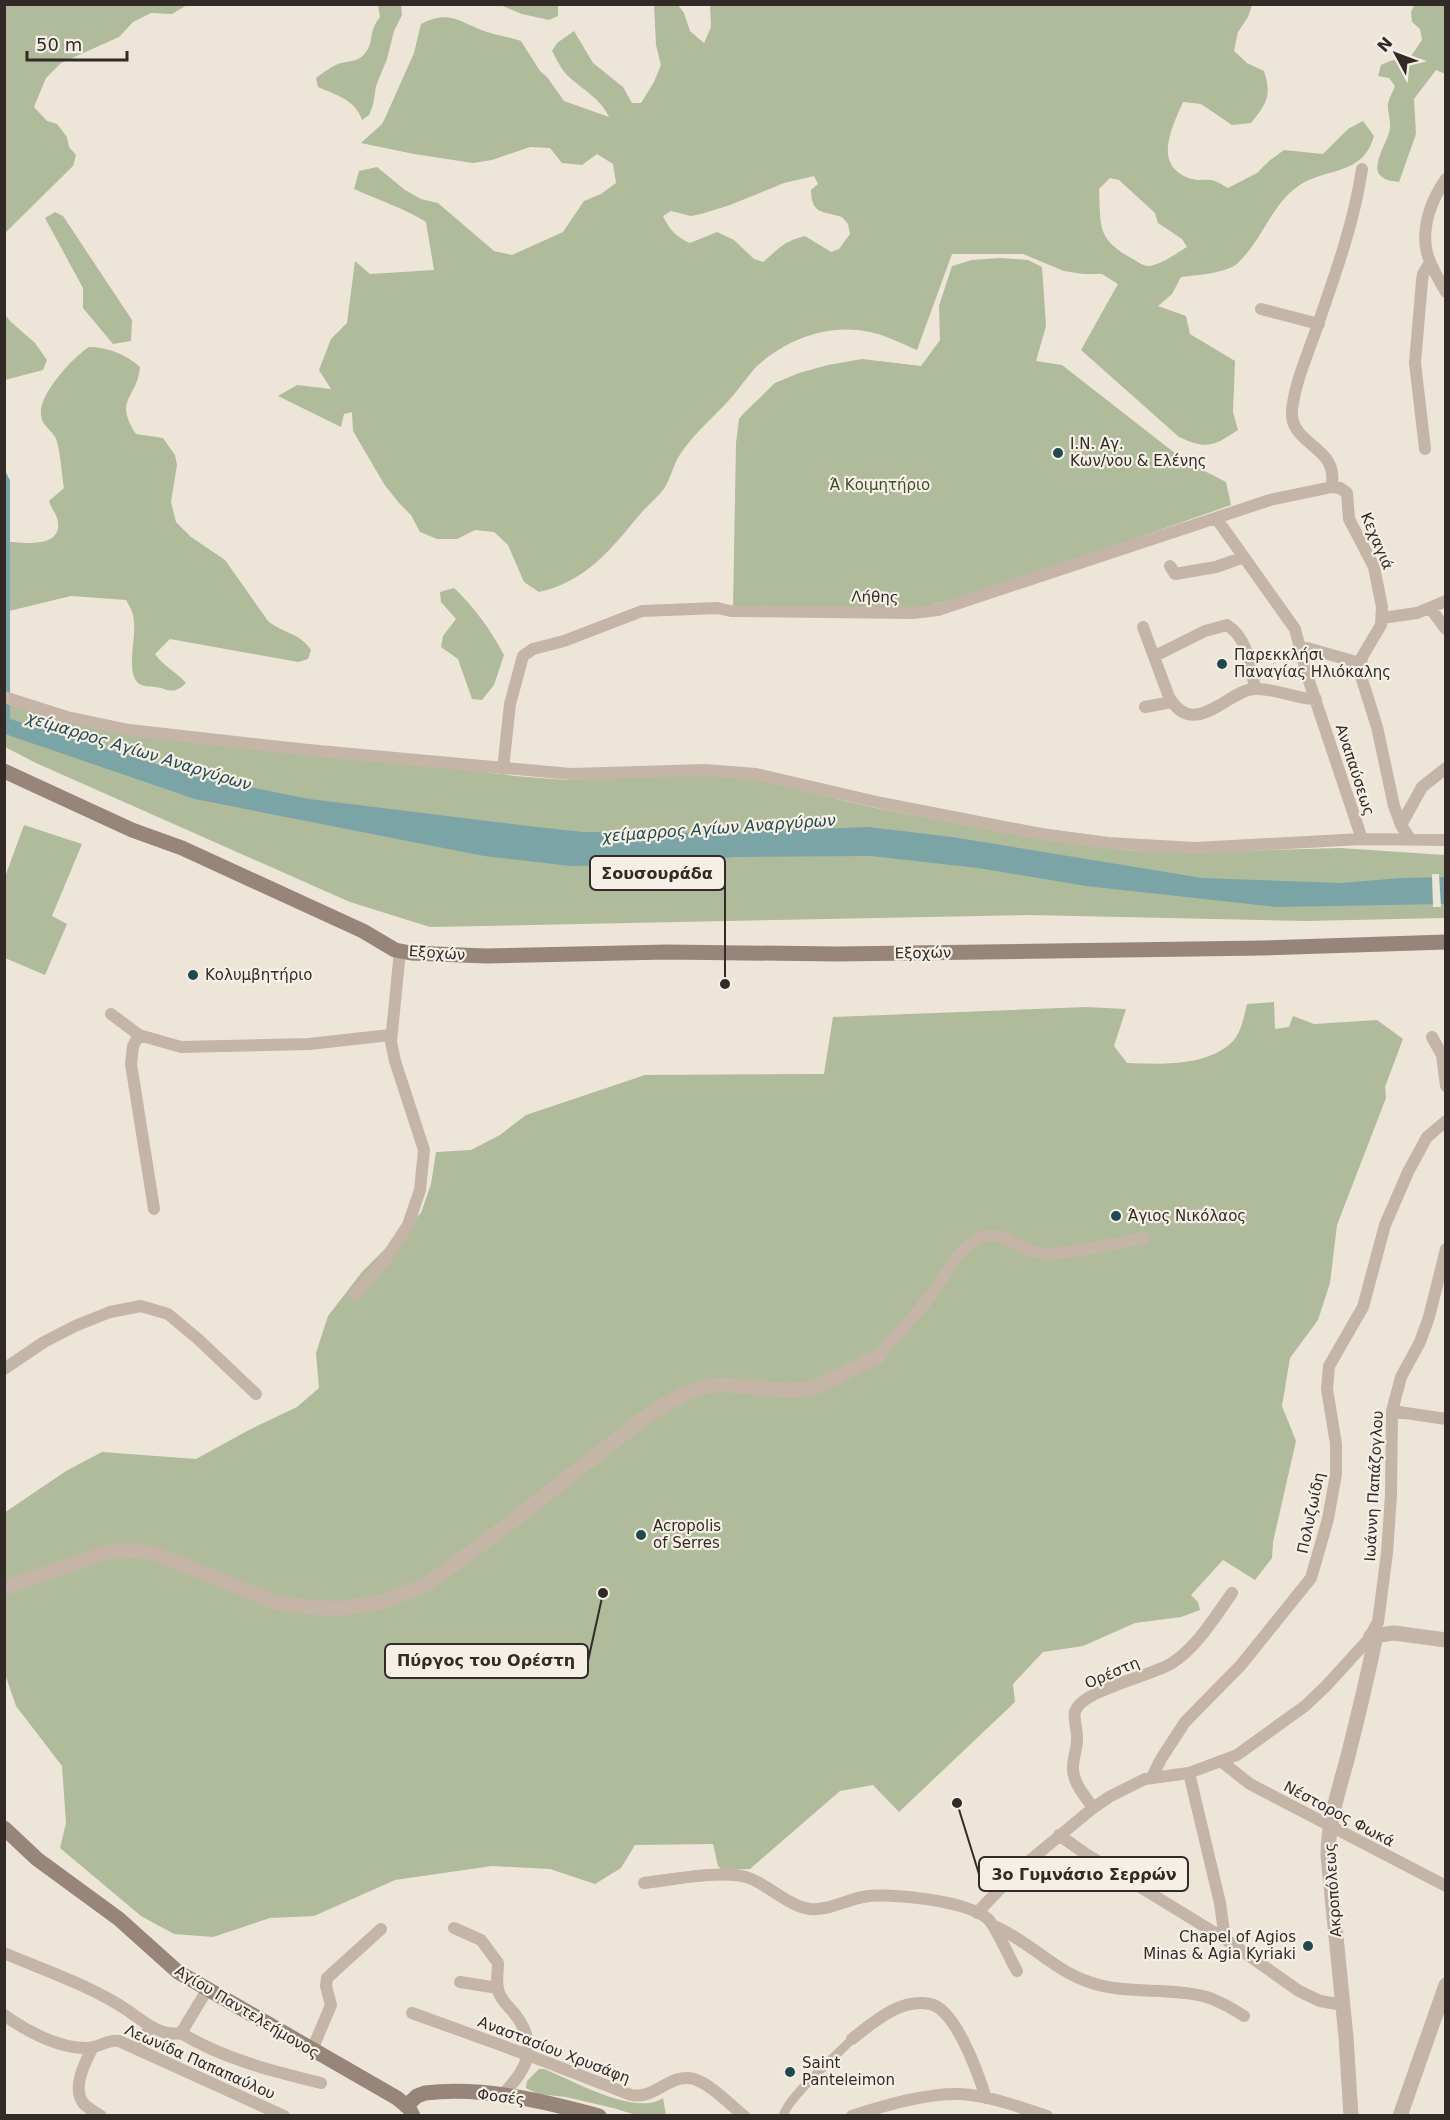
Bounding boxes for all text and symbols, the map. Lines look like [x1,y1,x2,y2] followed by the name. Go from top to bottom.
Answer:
[27,24,128,62] scale bar
[1366,24,1426,84] north arrow
[1373,33,1397,56] text: N
[36,34,82,55] text: 50 m
[1070,435,1206,470] place label: Ι.Ν. Αγ. Κων/νου & Ελένης
[1051,446,1065,460] marker: Ι.Ν. Αγ. Κων/νου & Ελένης
[830,476,930,494] park label: Ά Κοιμητήριο
[1357,510,1397,572] street label: Κεχαγιά
[851,588,899,606] street label: Λήθης
[1234,646,1391,681] place label: Παρεκκλήσι Παναγίας Ηλιόκαλης
[1215,657,1229,671] marker: Παρεκκλήσι Παναγίας Ηλιόκαλης
[23,707,254,794] water label: χείμαρρος Αγίων Αναργύρων
[1332,722,1378,818] street label: Αναπαύσεως
[601,810,836,846] water label: χείμαρρος Αγίων Αναργύρων
[590,856,725,890] callout: Σουσουράδα
[601,864,713,883] text: Σουσουράδα
[408,942,466,964] street label: Εξοχών
[895,944,951,962] street label: Εξοχών
[205,966,313,984] place label: Κολυμβητήριο
[186,968,200,982] marker: Κολυμβητήριο
[1128,1207,1246,1225] place label: Άγιος Νικόλαος
[1109,1209,1123,1223] marker: Άγιος Νικόλαος
[1361,1410,1387,1562] street label: Ιωάννη Παπάζογλου
[1294,1471,1328,1555] street label: Πολυζωίδη
[653,1517,721,1552] place label: Acropolis of Serres
[634,1528,648,1542] marker: Acropolis of Serres
[385,1644,588,1678] callout: Πύργος του Ορέστη
[397,1651,575,1670] text: Πύργος του Ορέστη
[1082,1653,1142,1693] street label: Ορέστη
[1281,1777,1397,1851] street label: Νέστορος Φωκά
[1321,1842,1345,1938] street label: Ακροπόλεως
[979,1857,1188,1891] callout: 3ο Γυμνάσιο Σερρών
[991,1865,1177,1884] text: 3ο Γυμνάσιο Σερρών
[1143,1928,1296,1963] place label: Chapel of Agios Minas & Agia Kyriaki
[1301,1939,1315,1953] marker: Chapel of Agios Minas & Agia Kyriaki
[172,1962,322,2062] street label: Αγίου Παντελεήμονος
[475,2013,633,2087] street label: Αναστασίου Χρυσάφη
[122,2021,278,2103] street label: Λεωνίδα Παπαπαύλου
[802,2054,895,2089] place label: Saint Panteleimon
[783,2065,797,2079] marker: Saint Panteleimon
[476,2085,526,2109] street label: Φοσές

